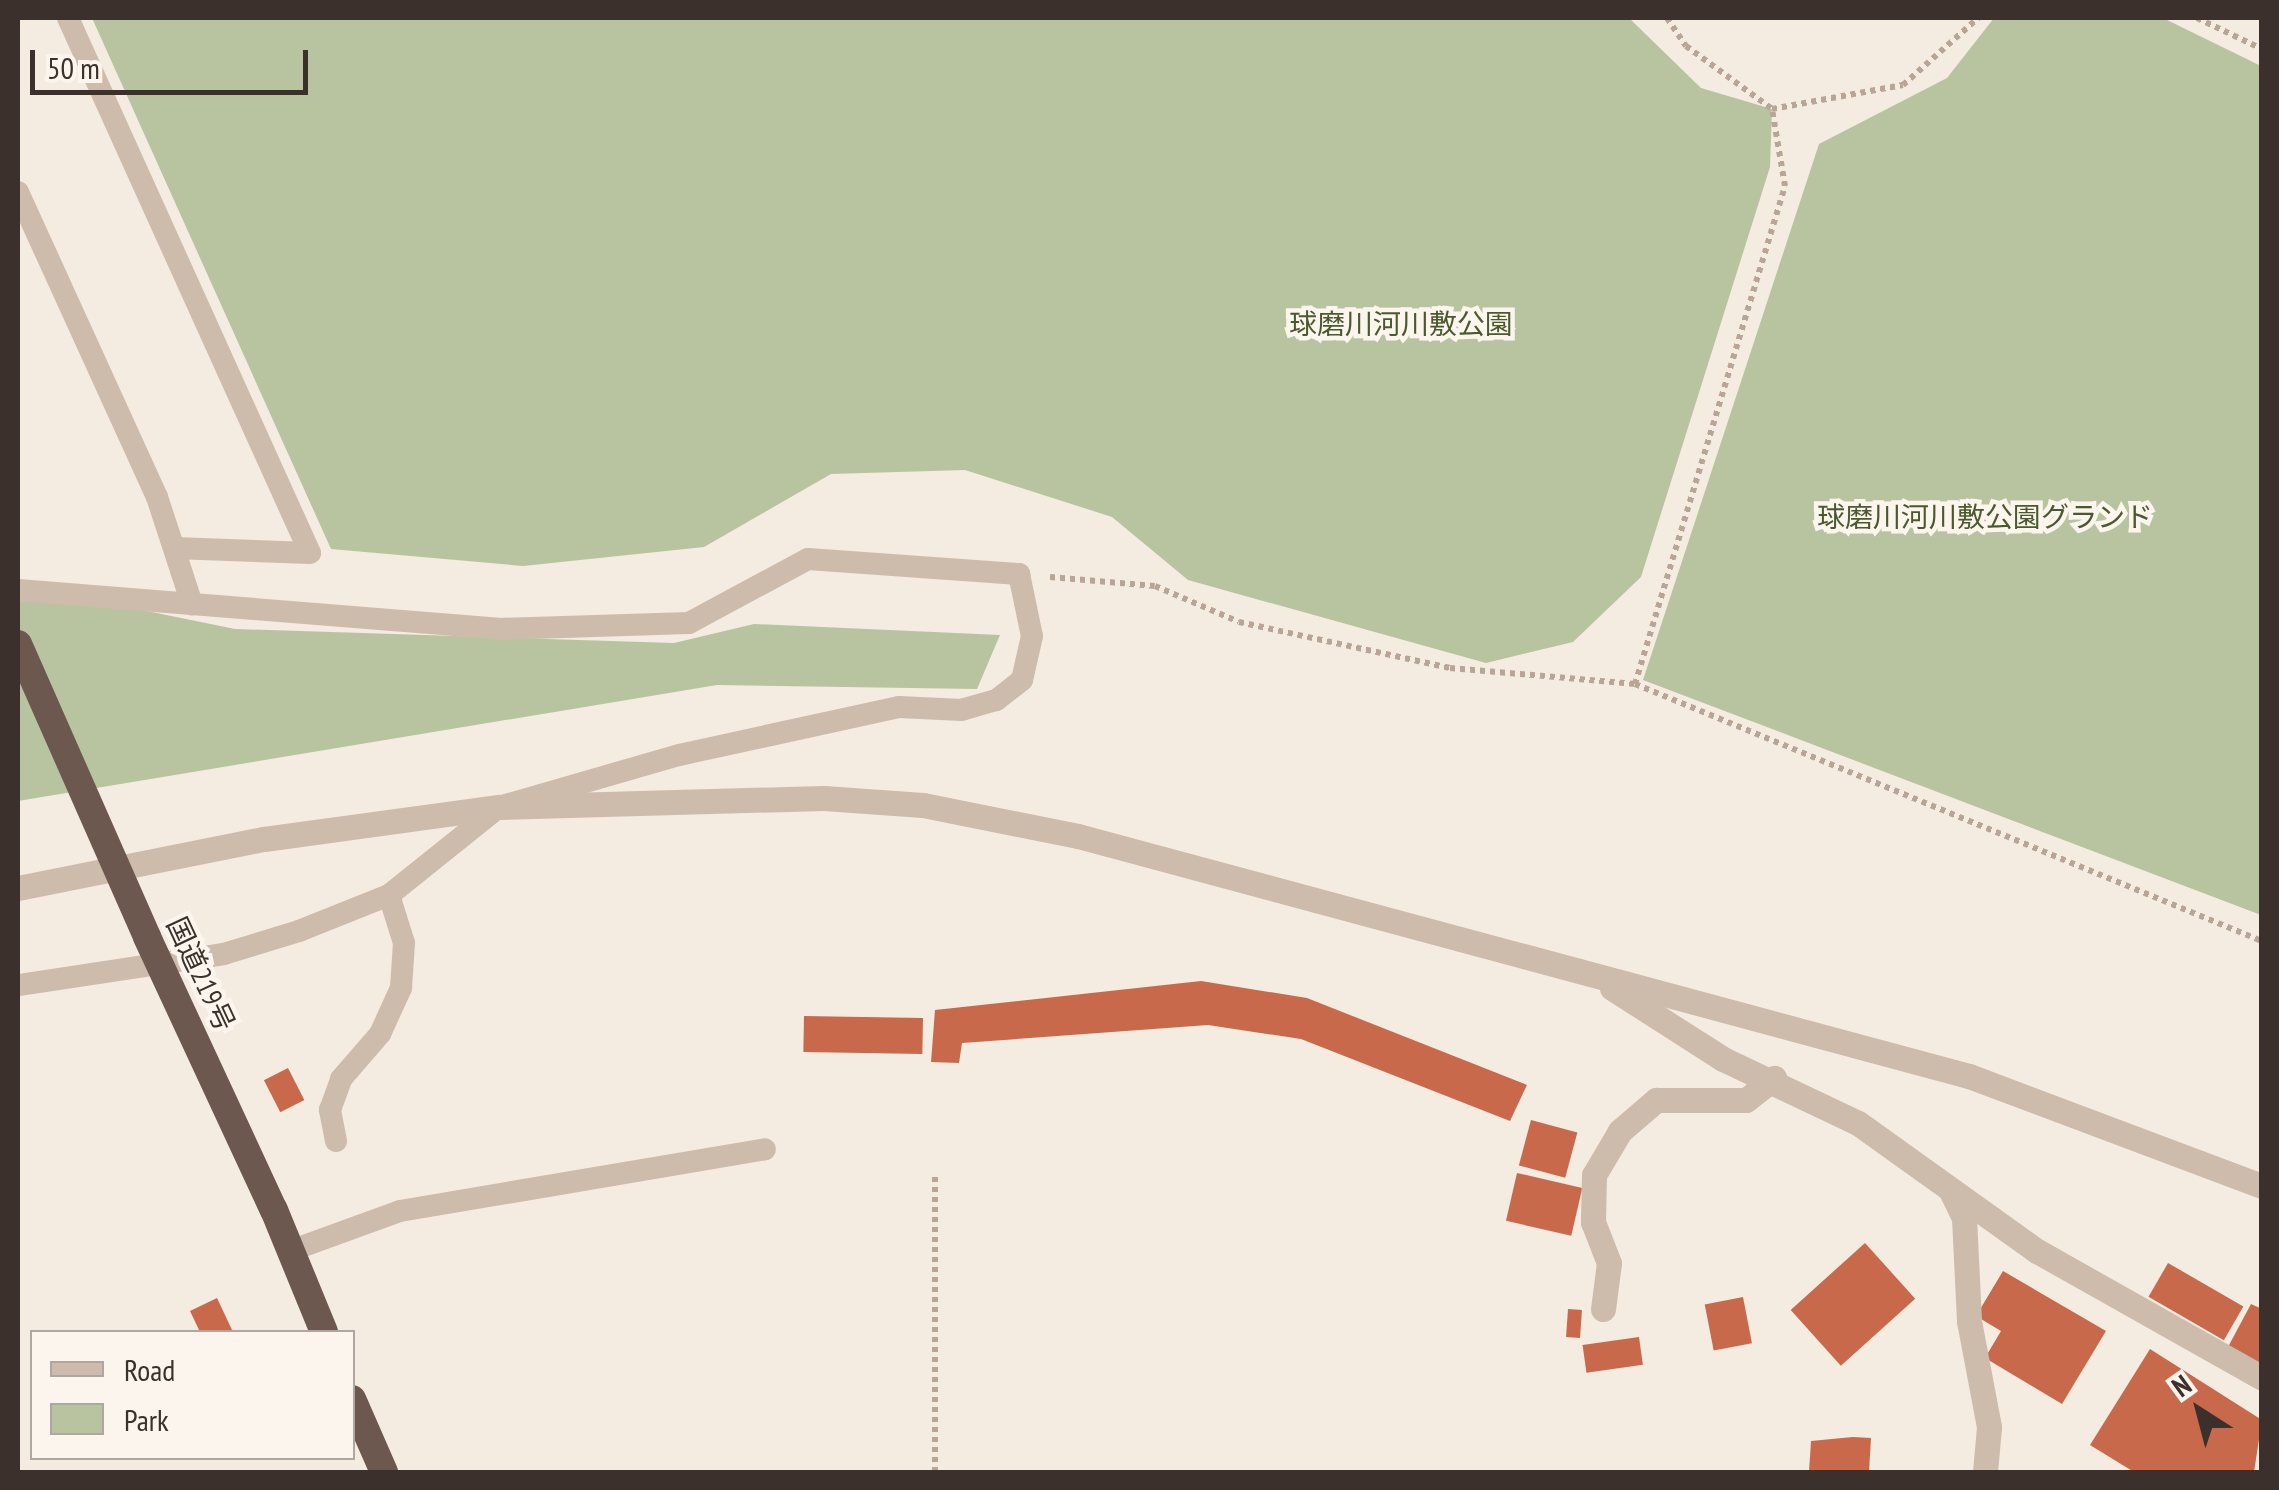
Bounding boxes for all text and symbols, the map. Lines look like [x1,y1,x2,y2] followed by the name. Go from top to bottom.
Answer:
[35,30,312,92] scale bar
[47,48,100,87] text: 50 m
[1289,307,1513,341] park label: 球磨川河川敷公園
[1817,500,2153,534] park label: 球磨川河川敷公園グランド
[160,912,242,1036] street label: 国道219号
[30,1330,355,1460] legend
[124,1350,175,1389] text: Road
[2149,1360,2249,1460] north arrow
[2164,1366,2198,1405] text: N
[124,1400,169,1439] text: Park

